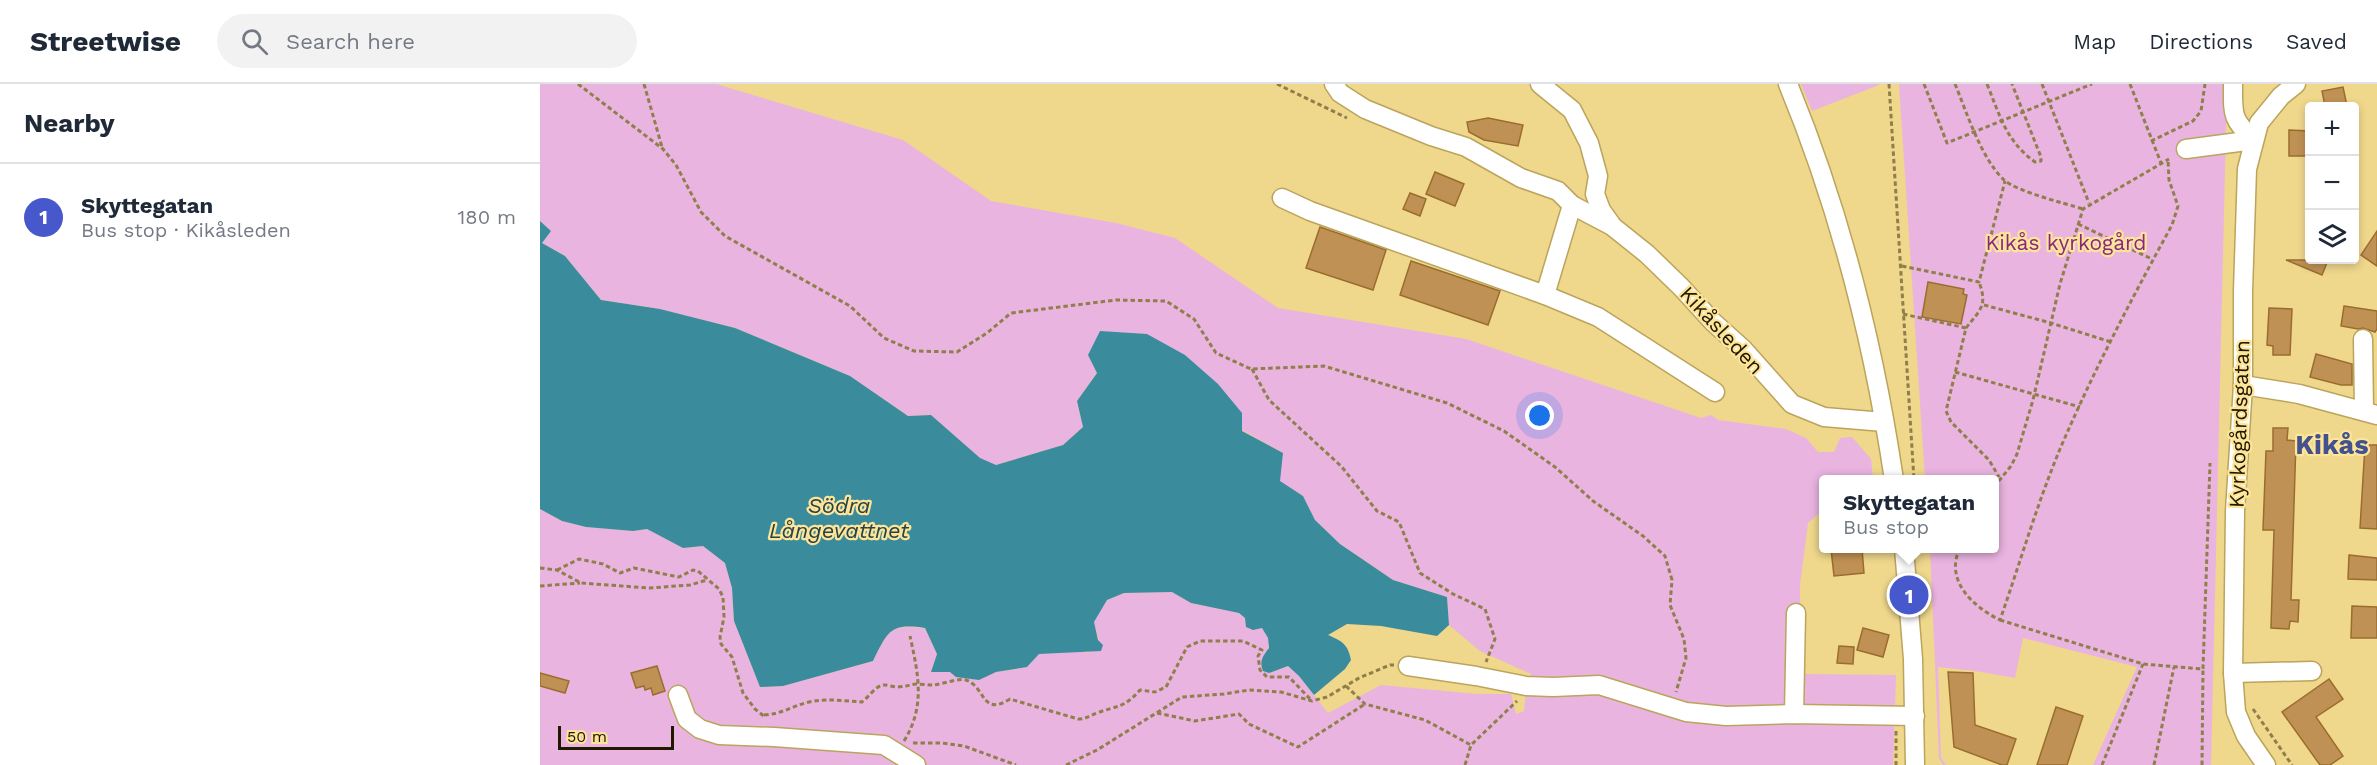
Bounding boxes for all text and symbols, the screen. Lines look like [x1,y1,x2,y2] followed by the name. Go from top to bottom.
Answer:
[217,14,637,68] search box
[30,25,181,58] text: Streetwise
[238,25,271,58] icon: search
[286,29,415,54] text: Search here
[2073,29,2116,54] text: Map
[2149,29,2253,54] text: Directions
[2286,29,2347,54] text: Saved
[2305,102,2359,264] map controls
[2305,102,2359,156] button: +
[24,108,115,138] text: Nearby
[2305,156,2359,210] button: −
[81,193,213,218] text: Skyttegatan
[39,205,48,229] text: 1
[458,205,516,229] text: 180 m
[2305,210,2359,264] button: layers
[81,218,291,242] text: Bus stop · Kikåsleden
[1985,230,2147,255] park label: Kikås kyrkogård
[1675,281,1769,379] street label: Kikåsleden
[2224,340,2254,508] street label: Kyrkogårdsgatan
[1525,401,1554,430] your location
[2295,429,2369,461] district label: Kikås
[1819,475,1999,553] popup
[1843,490,1975,515] text: Skyttegatan
[769,493,910,543] water label: Södra Långevattnet
[1843,515,1929,539] text: Bus stop
[1890,572,1928,618] pin: 1
[558,723,674,750] scale bar
[567,727,607,746] text: 50 m

